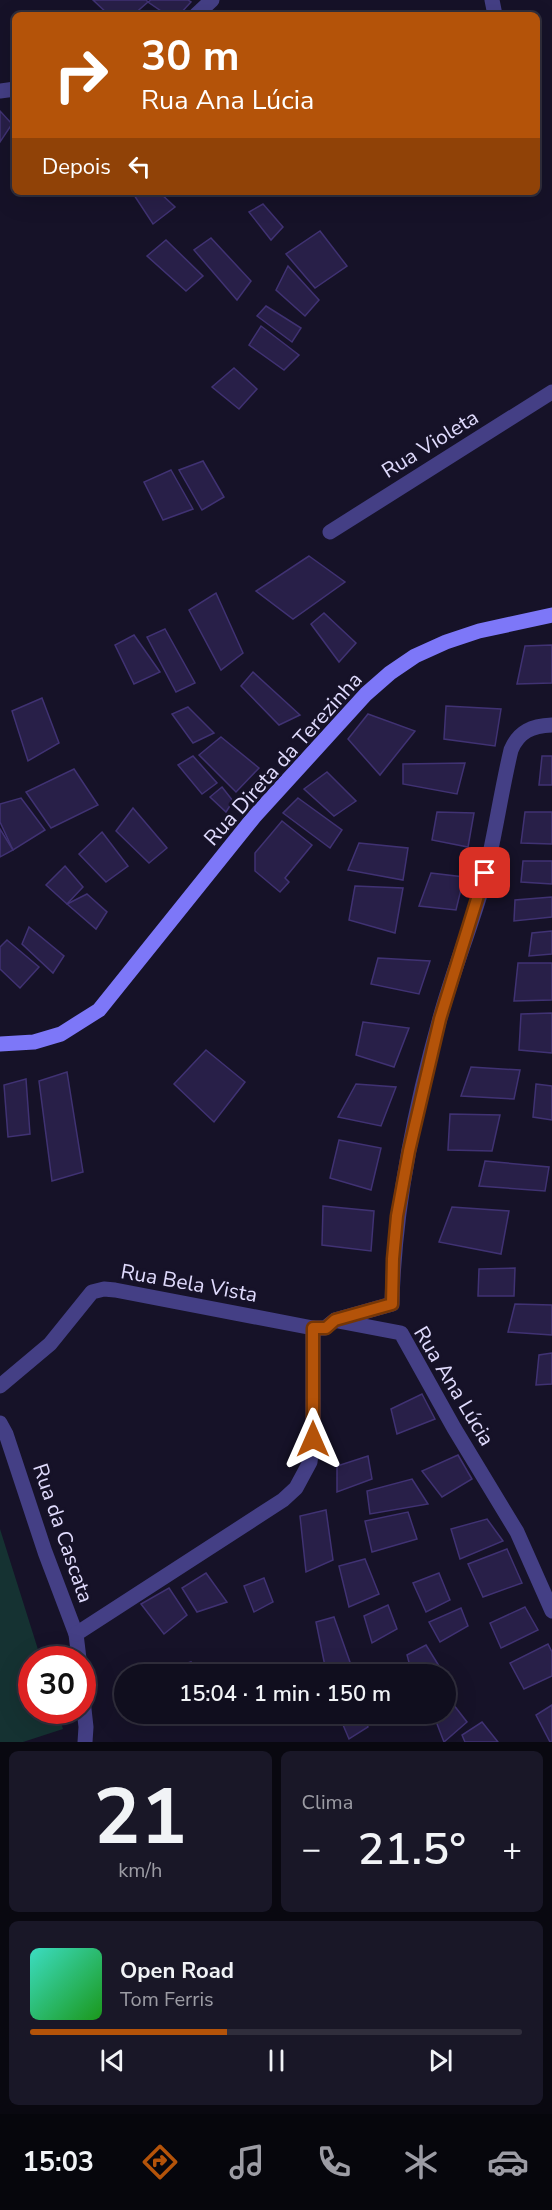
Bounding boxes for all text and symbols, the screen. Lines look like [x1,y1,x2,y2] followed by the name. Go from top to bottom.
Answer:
[141,28,240,85] text: 30 m
[42,36,120,114] icon: right
[141,82,314,119] text: Rua Ana Lúcia
[123,150,156,183] icon: left
[42,152,111,182] text: Depois
[376,403,484,485] street label: Rua Violeta
[198,666,368,852] street label: Rua Direta da Terezinha
[459,847,510,898] pin
[468,856,501,889] icon: arrive
[118,1257,260,1309] street label: Rua Bela Vista
[407,1321,501,1451] street label: Rua Ana Lúcia
[281,1407,345,1471] position arrow
[26,1460,100,1606] street label: Rua da Cascata
[18,1646,96,1724] speed limit sign: 30
[179,1679,391,1709] text: 15:04 · 1 min · 150 m
[93,1764,187,1871] text: 21
[302,1789,353,1816] text: Clima
[357,1819,466,1880] text: 21.5°
[302,1827,321,1872] text: −
[502,1827,522,1872] text: +
[118,1857,162,1884] text: km/h
[120,1956,234,1986] text: Open Road
[120,1986,214,2013] text: Tom Ferris
[96,2044,129,2077] icon: previous
[260,2044,293,2077] icon: pause
[424,2044,457,2077] icon: next
[139,2141,181,2183] icon: directions
[226,2141,268,2183] icon: music
[313,2141,355,2183] icon: phone
[400,2141,442,2183] icon: climate
[487,2141,529,2183] icon: car
[23,2144,94,2181] text: 15:03

